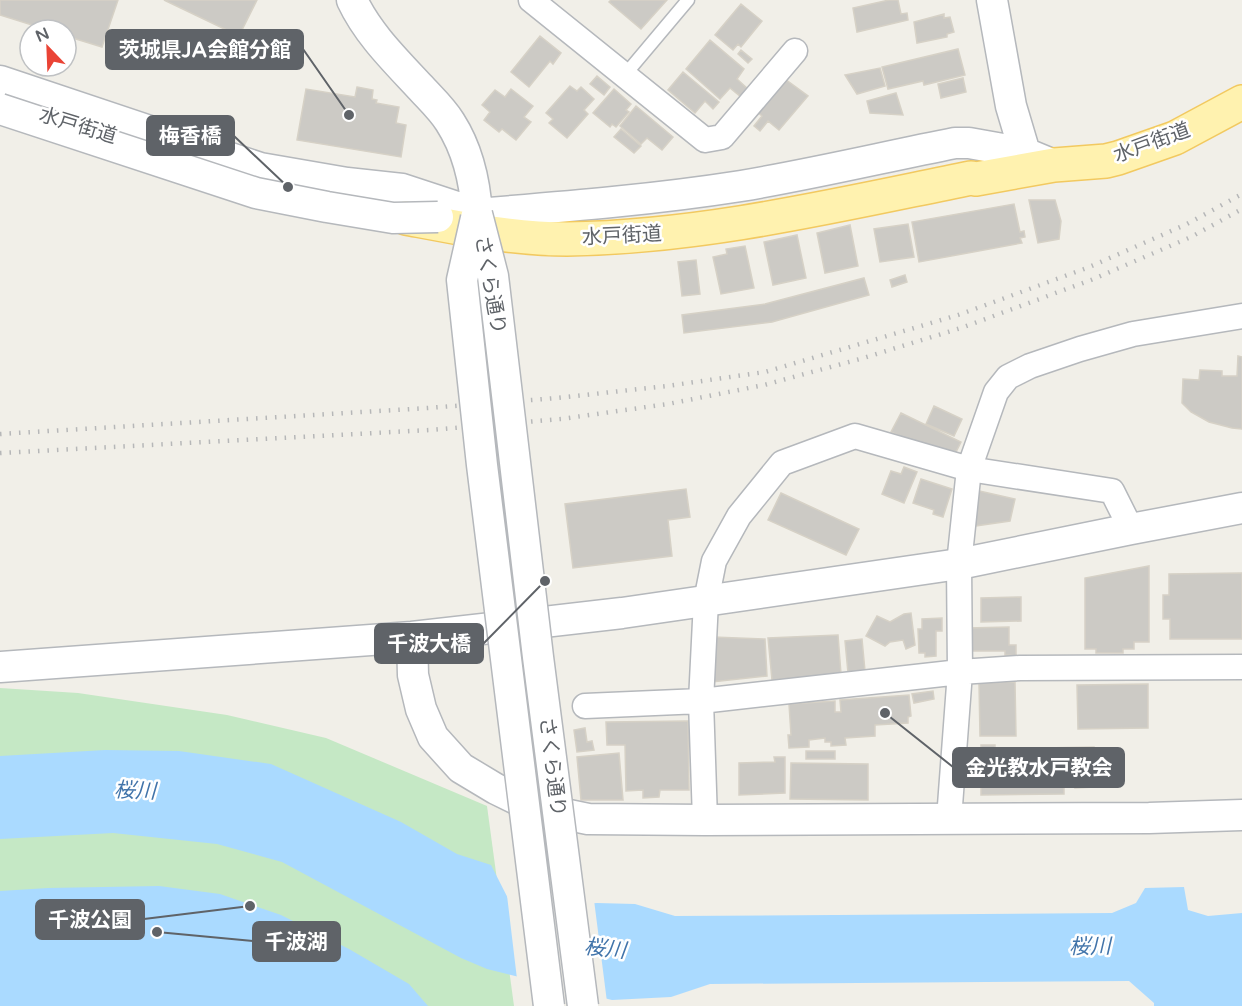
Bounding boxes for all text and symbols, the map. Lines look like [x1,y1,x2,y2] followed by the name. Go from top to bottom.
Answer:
[18,18,78,78] north arrow
[33,23,52,47] text: N
[106,30,303,69] callout: 茨城県JA会館分館
[119,38,291,63] text: 茨城県JA会館分館
[36,103,120,149] street label: 水戸街道
[147,116,234,155] callout: 梅香橋
[1110,118,1194,168] street label: 水戸街道
[159,124,222,149] text: 梅香橋
[581,222,663,250] street label: 水戸街道
[469,234,511,336] street label: さくら通り
[375,624,483,663] callout: 千波大橋
[387,632,471,657] text: 千波大橋
[534,716,570,818] street label: さくら通り
[953,748,1124,787] callout: 金光教水戸教会
[966,756,1113,781] text: 金光教水戸教会
[114,778,158,804] water label: 桜川
[36,900,144,939] callout: 千波公園
[48,908,132,933] text: 千波公園
[253,922,340,961] callout: 千波湖
[265,930,328,955] text: 千波湖
[583,934,629,964] water label: 桜川
[1069,934,1113,960] water label: 桜川

